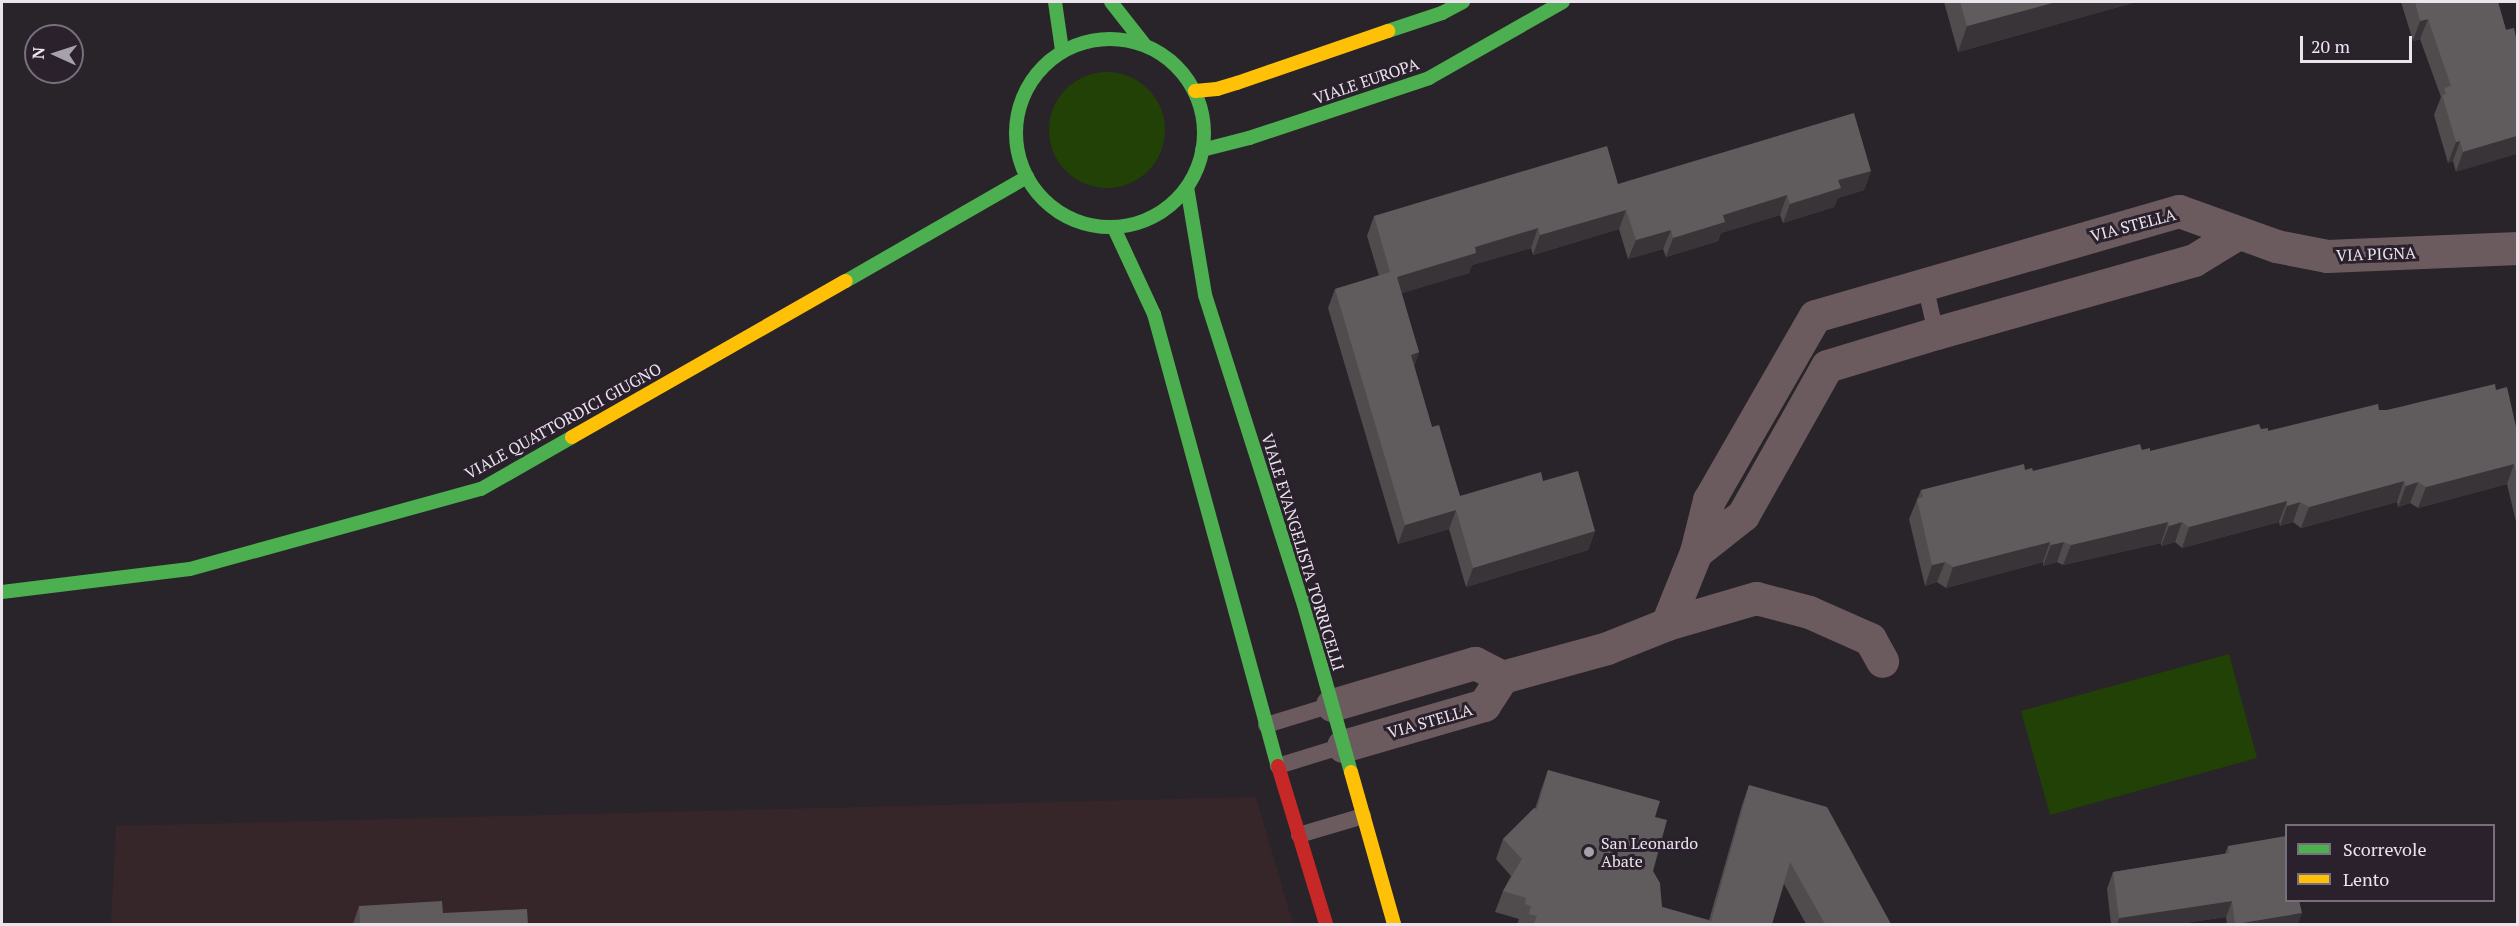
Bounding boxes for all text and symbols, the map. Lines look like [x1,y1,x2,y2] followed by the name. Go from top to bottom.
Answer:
[24,24,84,84] north arrow
[2303,24,2416,62] scale bar
[2311,34,2350,58] text: 20 m
[27,47,49,60] text: N
[1311,54,1421,108] street label: VIALE EUROPA
[2088,204,2178,246] street label: VIA STELLA
[2336,243,2416,265] street label: VIA PIGNA
[461,359,665,483] street label: VIALE QUATTORDICI GIUGNO
[1258,431,1348,673] street label: VIALE EVANGELISTA TORRICELLI
[1385,700,1475,742] street label: VIA STELLA
[2285,824,2495,902] legend
[1601,833,1698,871] place label: San Leonardo Abate
[2343,837,2426,861] text: Scorrevole
[1582,845,1596,859] marker: San Leonardo Abate
[2343,867,2389,891] text: Lento

